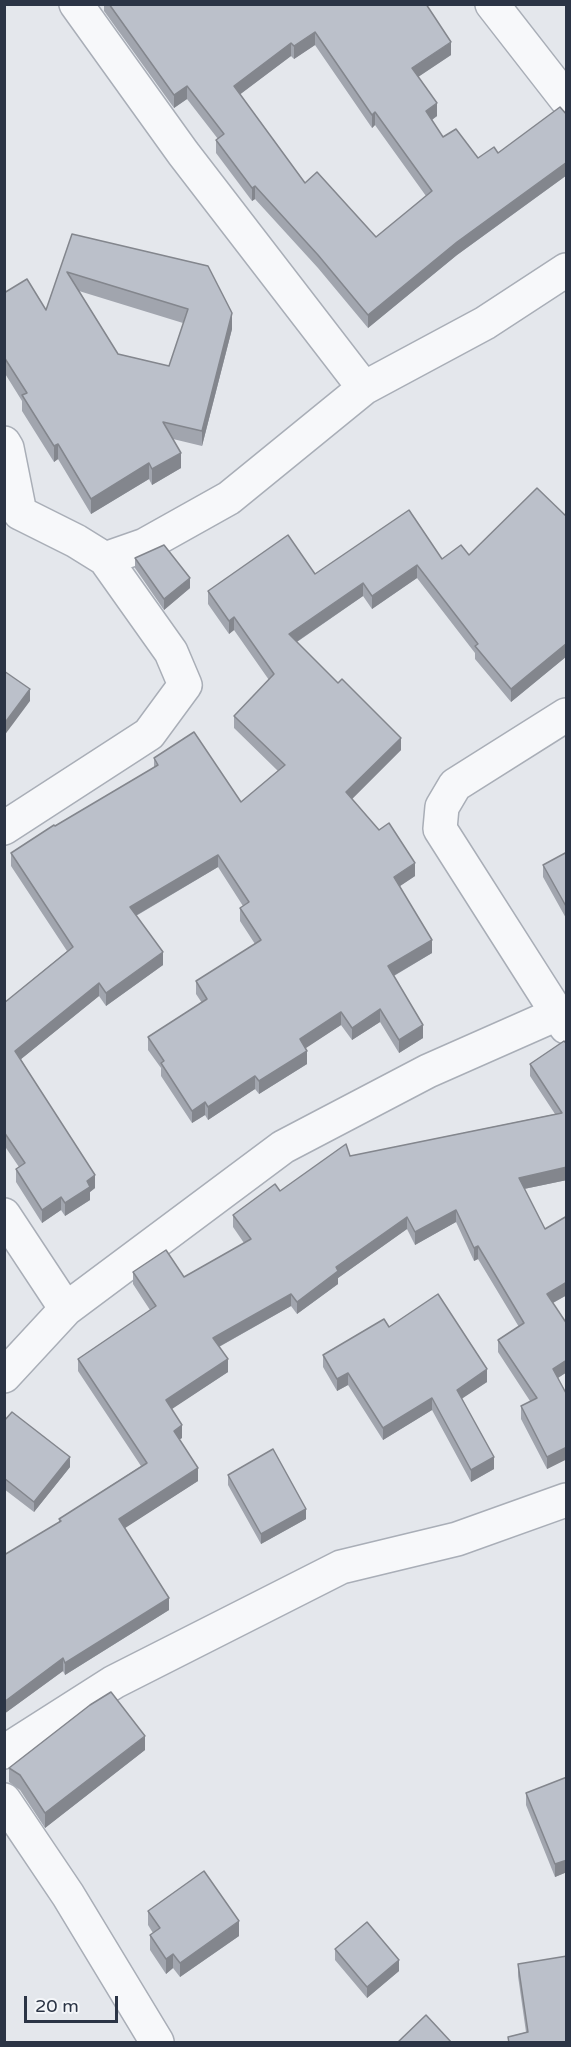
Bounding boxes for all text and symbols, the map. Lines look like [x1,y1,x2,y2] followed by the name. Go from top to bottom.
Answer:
[27,1984,122,2022] scale bar
[35,1995,79,2017] text: 20 m

